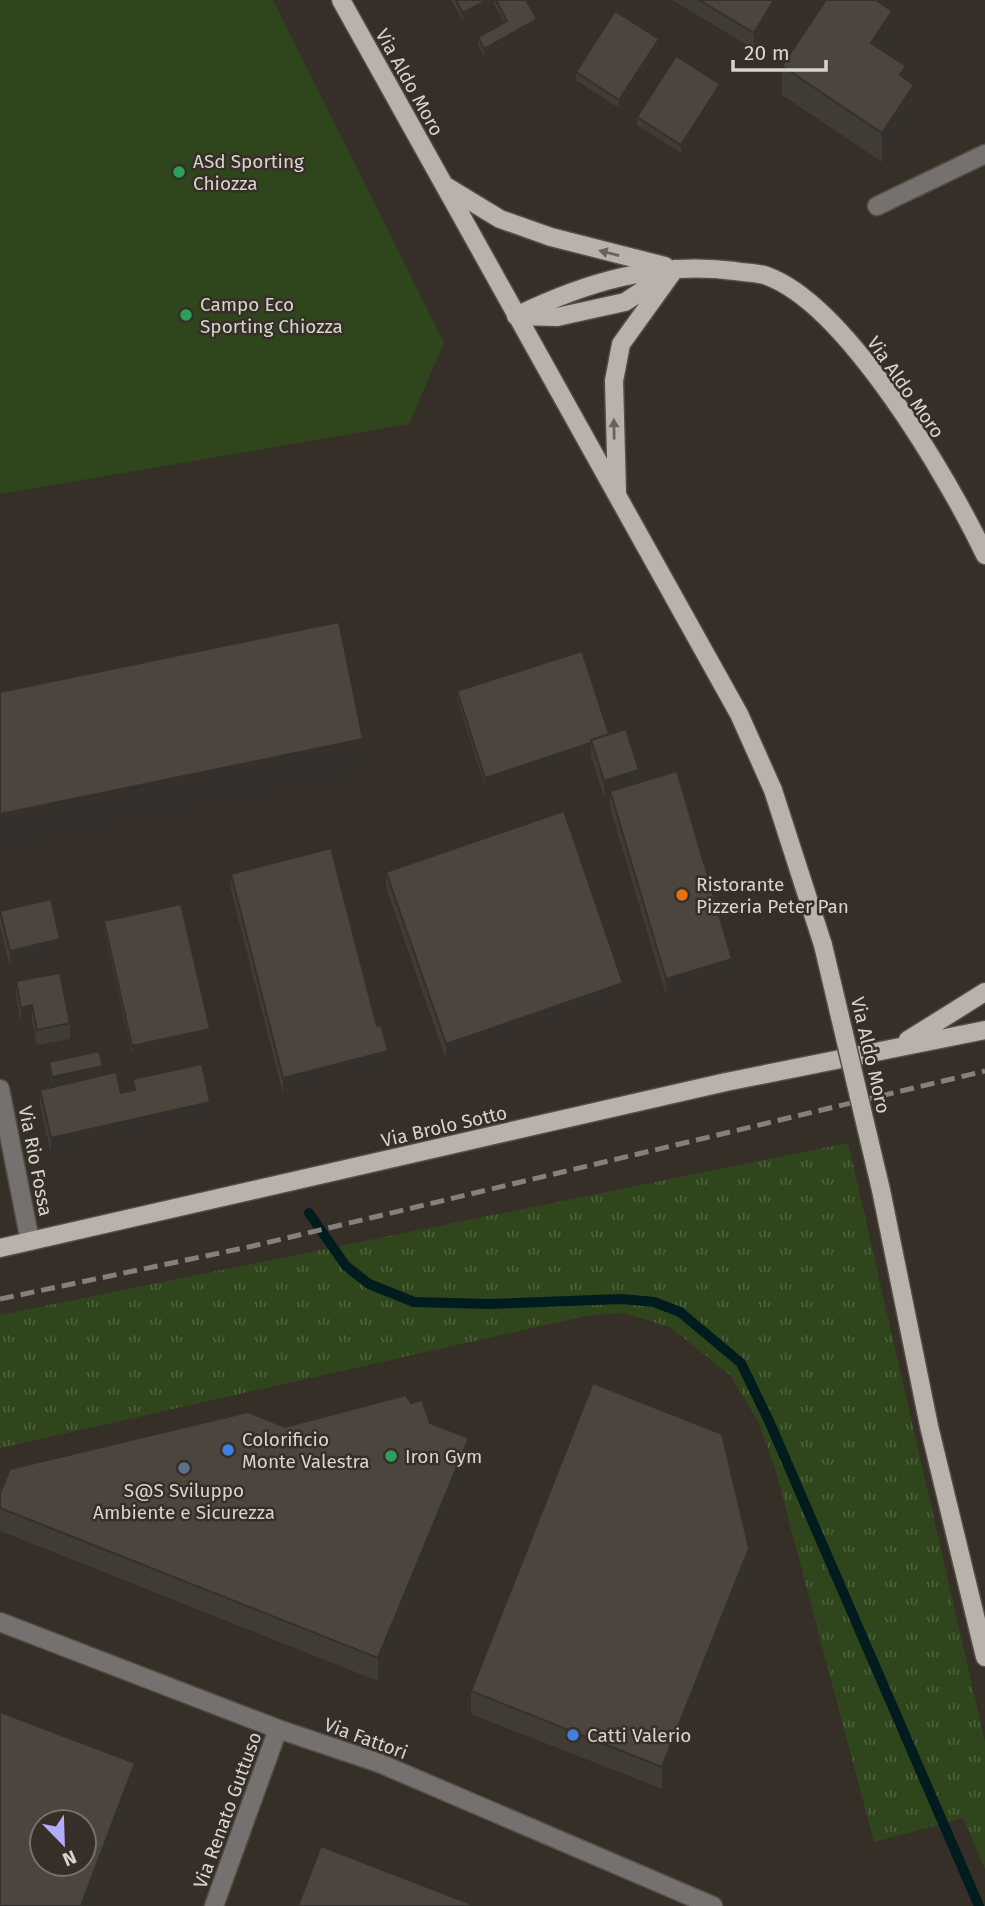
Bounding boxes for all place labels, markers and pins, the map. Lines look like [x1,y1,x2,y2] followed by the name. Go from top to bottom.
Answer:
[193,150,304,195] place label: ASd Sporting Chiozza
[171,164,187,180] marker: ASd Sporting Chiozza
[200,293,343,338] place label: Campo Eco Sporting Chiozza
[178,307,194,323] marker: Campo Eco Sporting Chiozza
[696,873,849,918] place label: Ristorante Pizzeria Peter Pan
[674,887,690,903] marker: Ristorante Pizzeria Peter Pan
[242,1428,370,1473] place label: Colorificio Monte Valestra
[220,1442,236,1458] marker: Colorificio Monte Valestra
[405,1445,482,1468] place label: Iron Gym
[383,1448,399,1464] marker: Iron Gym
[176,1460,192,1476] marker: S@S Sviluppo Ambiente e Sicurezza
[93,1479,275,1524] place label: S@S Sviluppo Ambiente e Sicurezza
[587,1724,691,1747] place label: Catti Valerio
[565,1727,581,1743] marker: Catti Valerio

